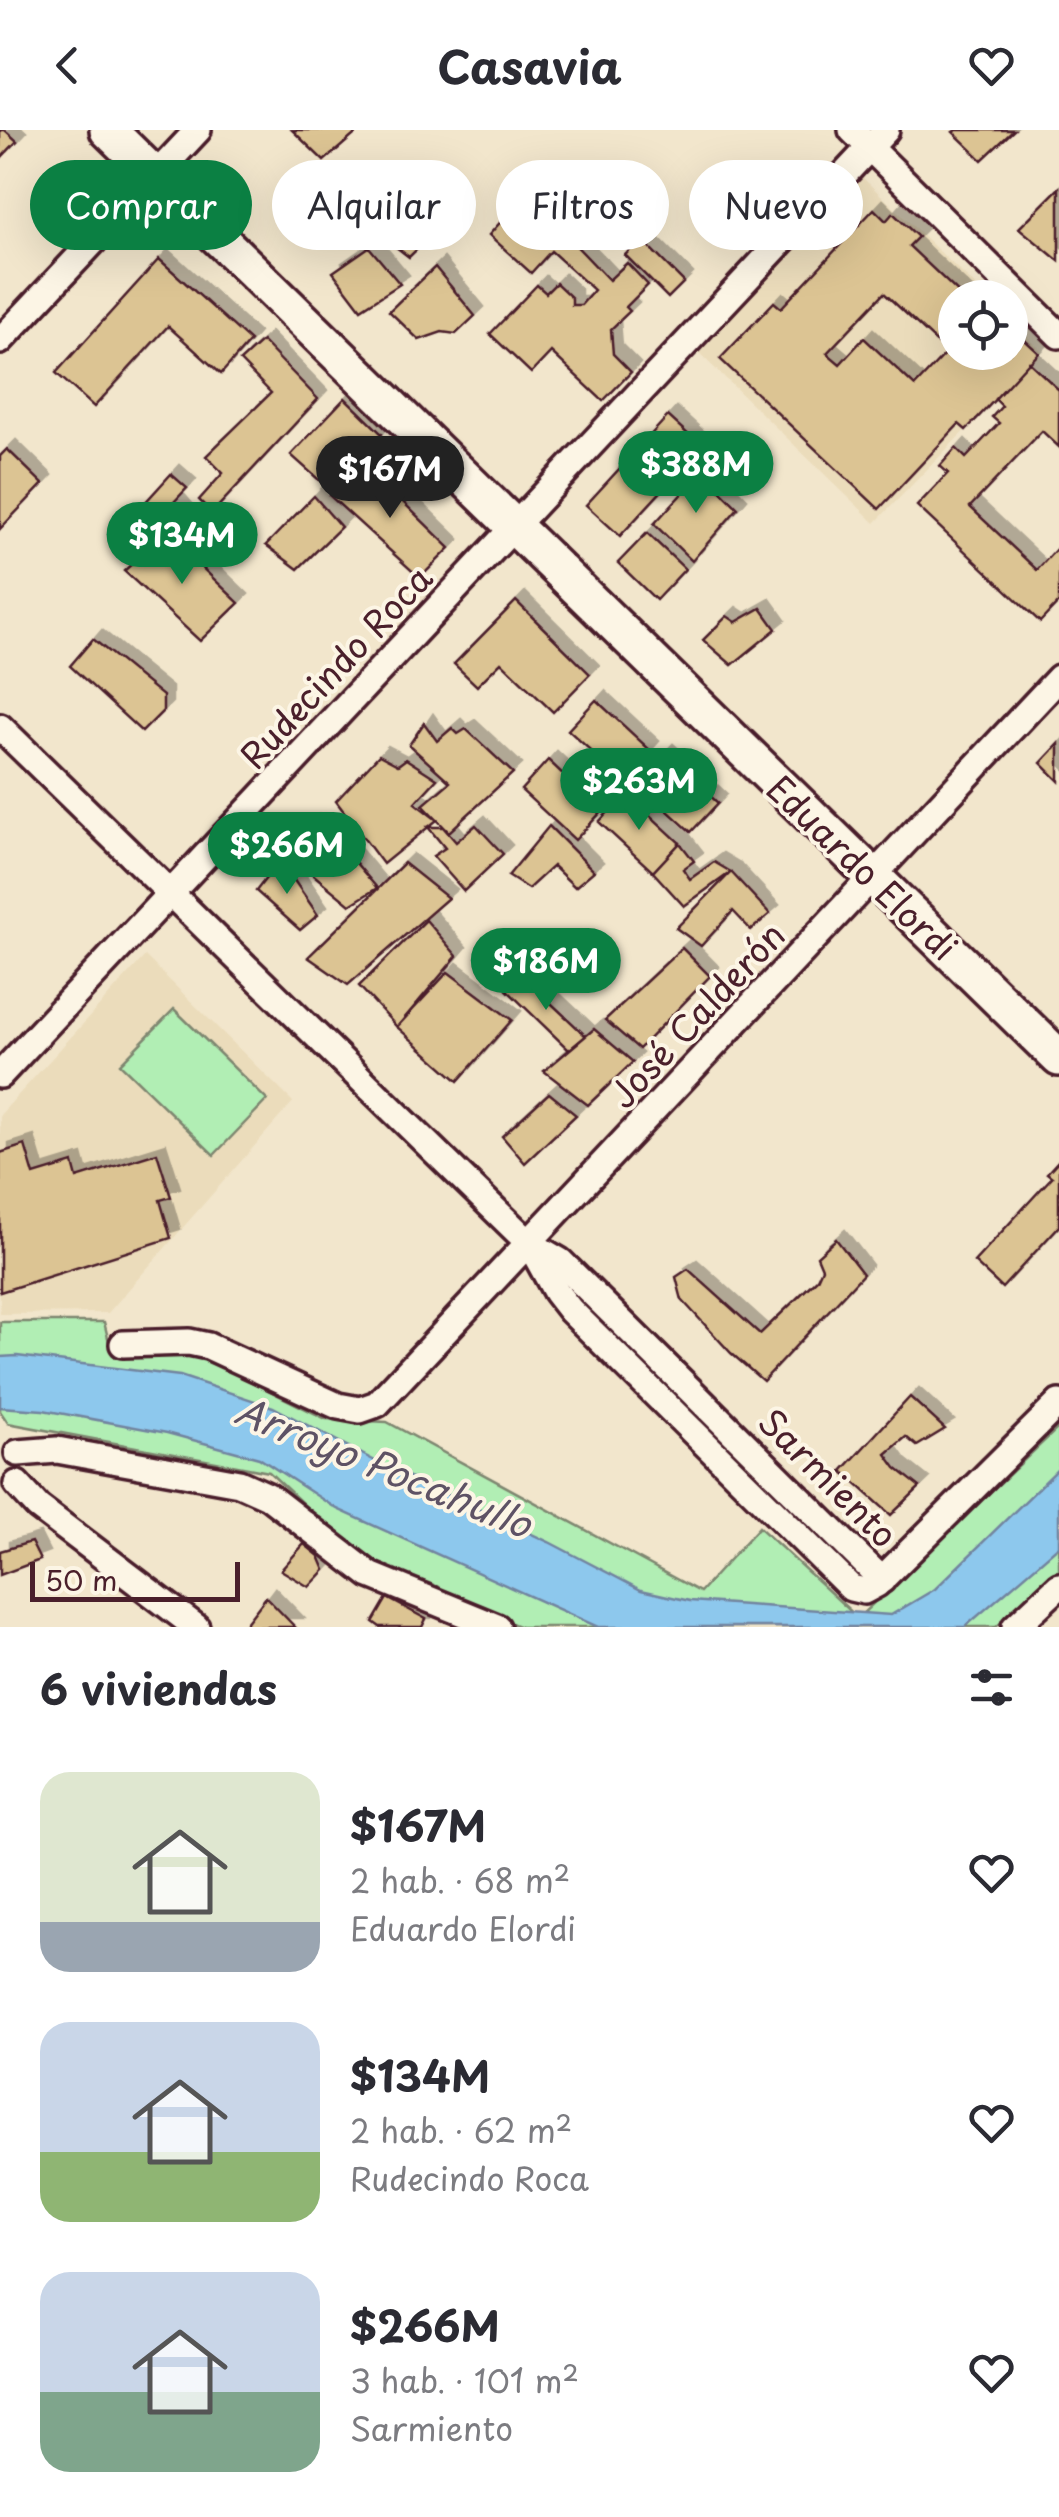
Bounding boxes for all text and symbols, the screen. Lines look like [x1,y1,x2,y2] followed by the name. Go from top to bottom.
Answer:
[437,31,622,99] text: Casavia
[40,38,95,93] icon: back
[964,38,1019,93] icon: heart
[30,160,252,250] chip: Comprar
[272,160,476,250] chip: Alquilar
[496,160,669,250] chip: Filtros
[689,160,863,250] chip: Nuevo
[938,280,1028,370] map controls
[938,280,1028,370] button: locate
[626,431,766,516] pin: $388M
[320,436,460,521] pin: $167M
[640,439,752,487] text: $388M
[338,444,442,492] text: $167M
[112,502,252,587] pin: $134M
[129,510,235,558] text: $134M
[226,552,444,780] street label: Rudecindo Roca
[569,748,709,833] pin: $263M
[582,756,696,804] text: $263M
[756,762,970,972] street label: Eduardo Elordi
[217,812,357,897] pin: $266M
[230,820,344,868] text: $266M
[596,909,796,1119] street label: José Calderón
[476,928,616,1013] pin: $186M
[493,936,599,984] text: $186M
[228,1381,542,1552] water label: Arroyo Pocahullo
[747,1395,911,1559] street label: Sarmiento
[30,1557,240,1602] scale bar
[45,1558,118,1601] text: 50 m
[40,1656,277,1719] text: 6 viviendas
[964,1660,1019,1715] icon: filters
[350,1793,486,1856] text: $167M
[120,1812,240,1932] icon: home
[964,1845,1019,1900] icon: heart
[350,1856,570,1904] text: 2 hab. · 68 m²
[350,1904,576,1952] text: Eduardo Elordi
[350,2043,490,2106] text: $134M
[120,2062,240,2182] icon: home
[964,2095,1019,2150] icon: heart
[350,2106,572,2154] text: 2 hab. · 62 m²
[350,2154,589,2202] text: Rudecindo Roca
[350,2293,500,2356] text: $266M
[120,2312,240,2432] icon: home
[964,2345,1019,2400] icon: heart
[350,2356,579,2404] text: 3 hab. · 101 m²
[350,2404,513,2452] text: Sarmiento

